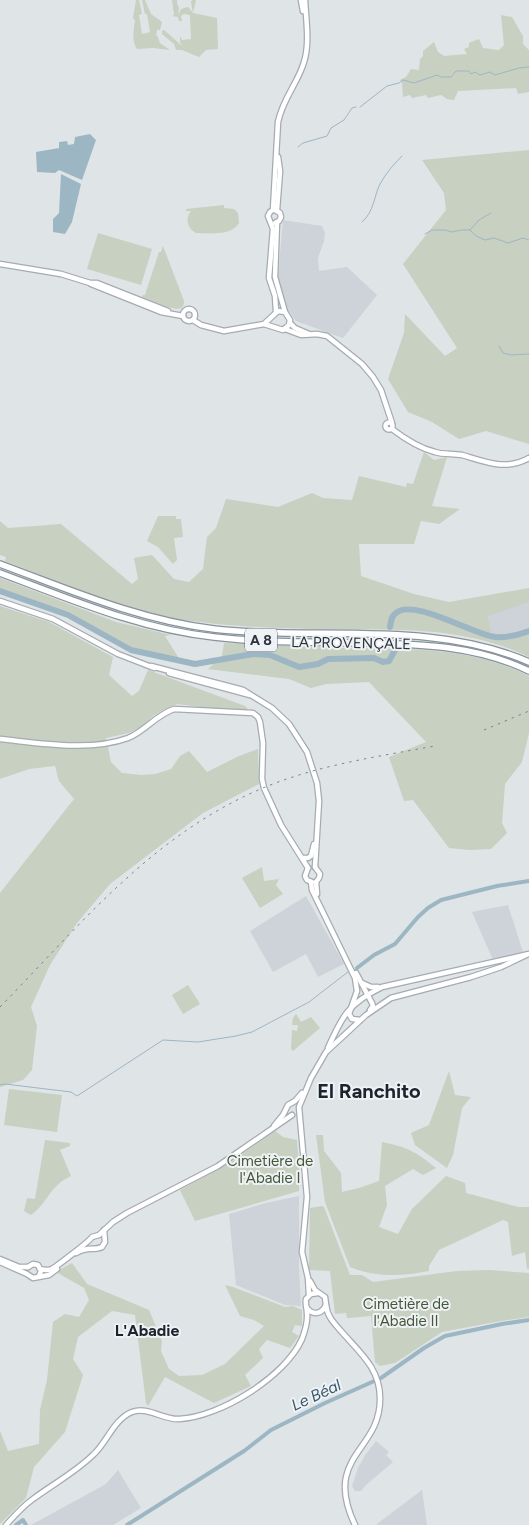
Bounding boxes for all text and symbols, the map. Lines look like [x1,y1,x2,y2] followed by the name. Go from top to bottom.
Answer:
[245,628,277,652] road number: A 8
[291,633,411,653] street label: LA PROVENÇALE
[317,1079,421,1103] district label: El Ranchito
[227,1152,313,1187] park label: Cimetière de l'Abadie I
[363,1295,449,1330] park label: Cimetière de l'Abadie II
[115,1321,179,1340] district label: L'Abadie
[288,1375,344,1415] water label: Le Béal

